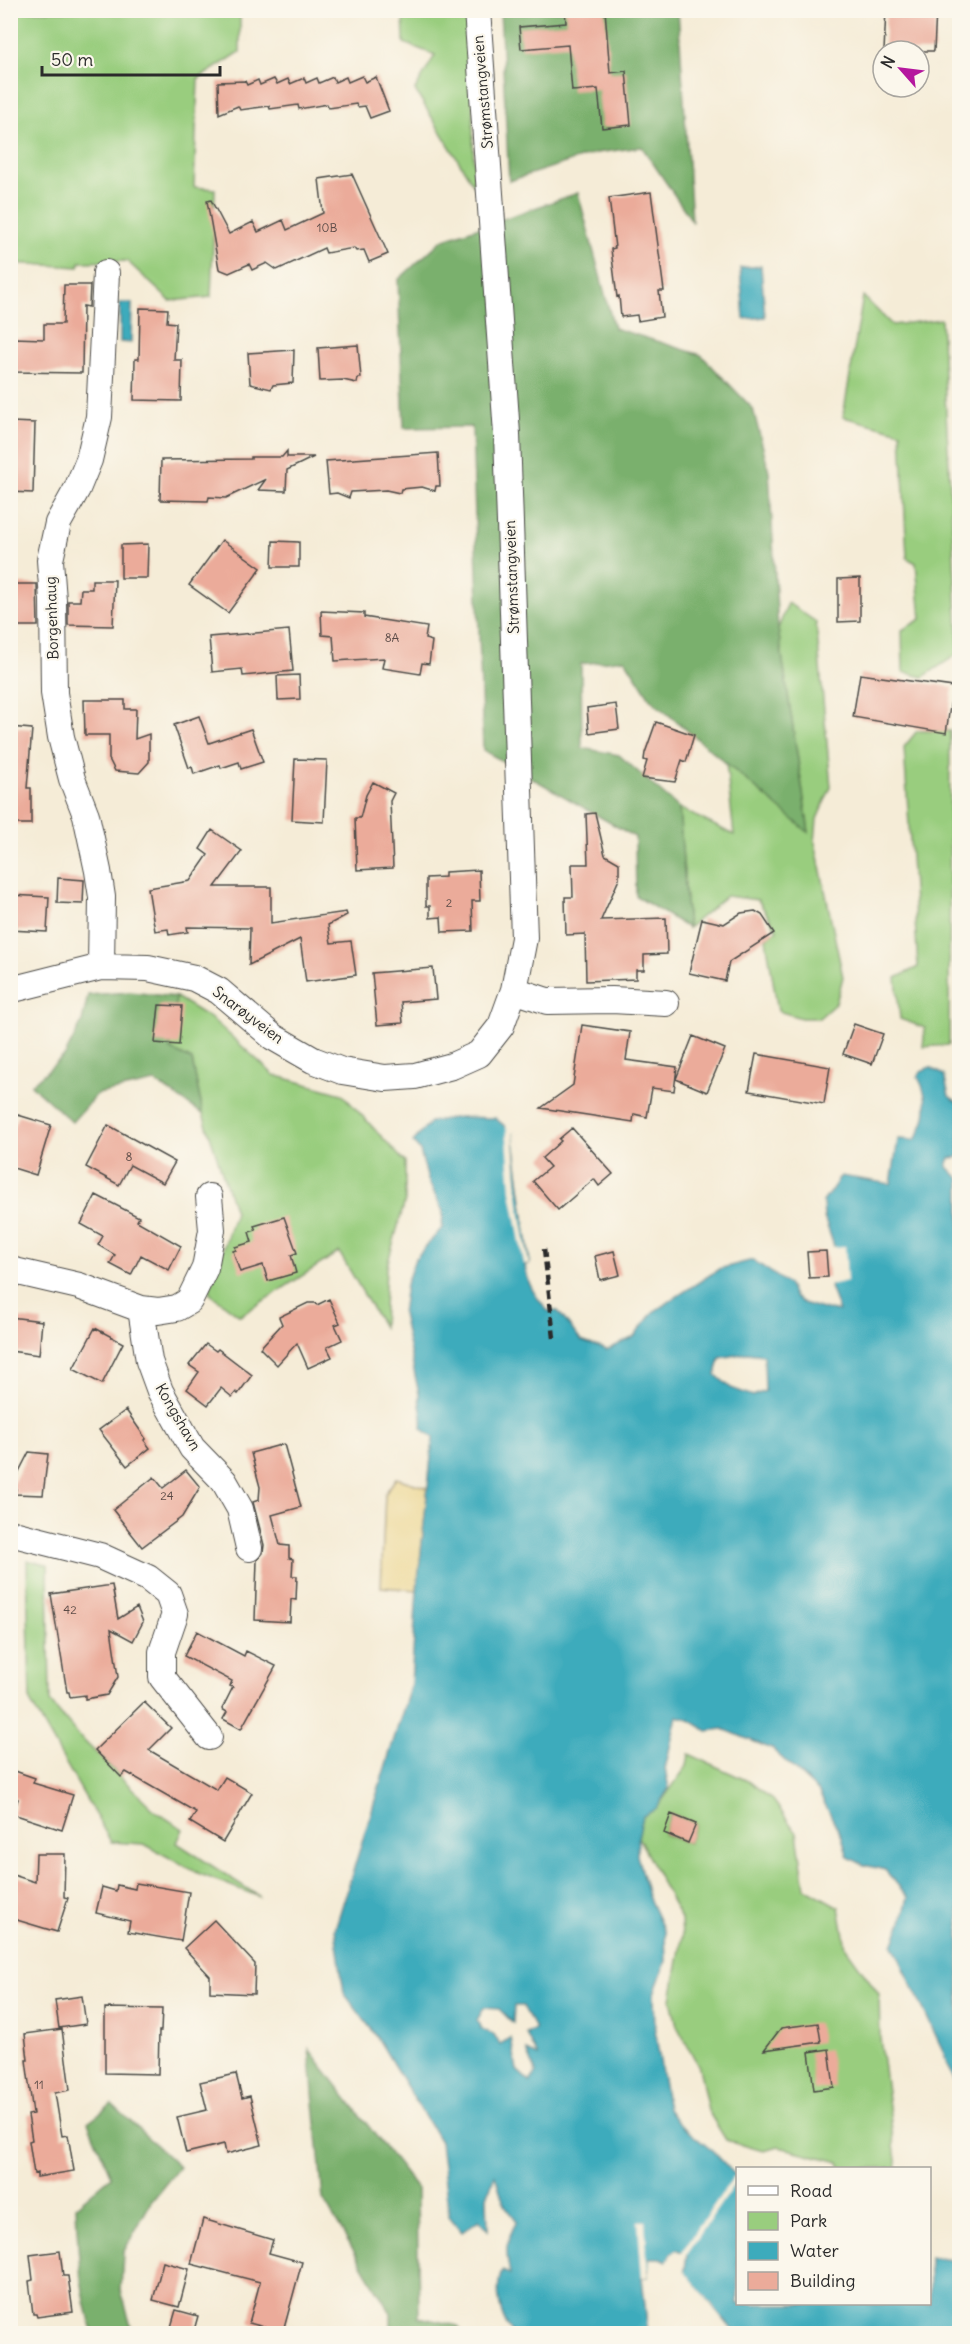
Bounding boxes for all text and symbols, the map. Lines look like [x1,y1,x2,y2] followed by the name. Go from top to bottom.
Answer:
[468,34,497,150] street label: Strømstangveien
[42,39,220,77] scale bar
[871,39,931,99] north arrow
[51,48,93,71] text: 50 m
[876,52,899,72] text: N
[317,220,337,235] house number: 10B
[500,520,523,634] street label: Strømstangveien
[41,576,62,660] street label: Borgenhaug
[385,630,400,645] house number: 8A
[446,895,453,910] house number: 2
[209,982,288,1048] street label: Snarøyveien
[126,1149,133,1164] house number: 8
[152,1380,205,1454] street label: Kongshavn
[160,1488,174,1503] house number: 24
[63,1602,77,1617] house number: 42
[34,2077,44,2092] house number: 11
[736,2167,931,2305] legend
[790,2179,833,2202] text: Road
[790,2209,827,2232] text: Park
[790,2239,840,2262] text: Water
[790,2269,855,2292] text: Building

